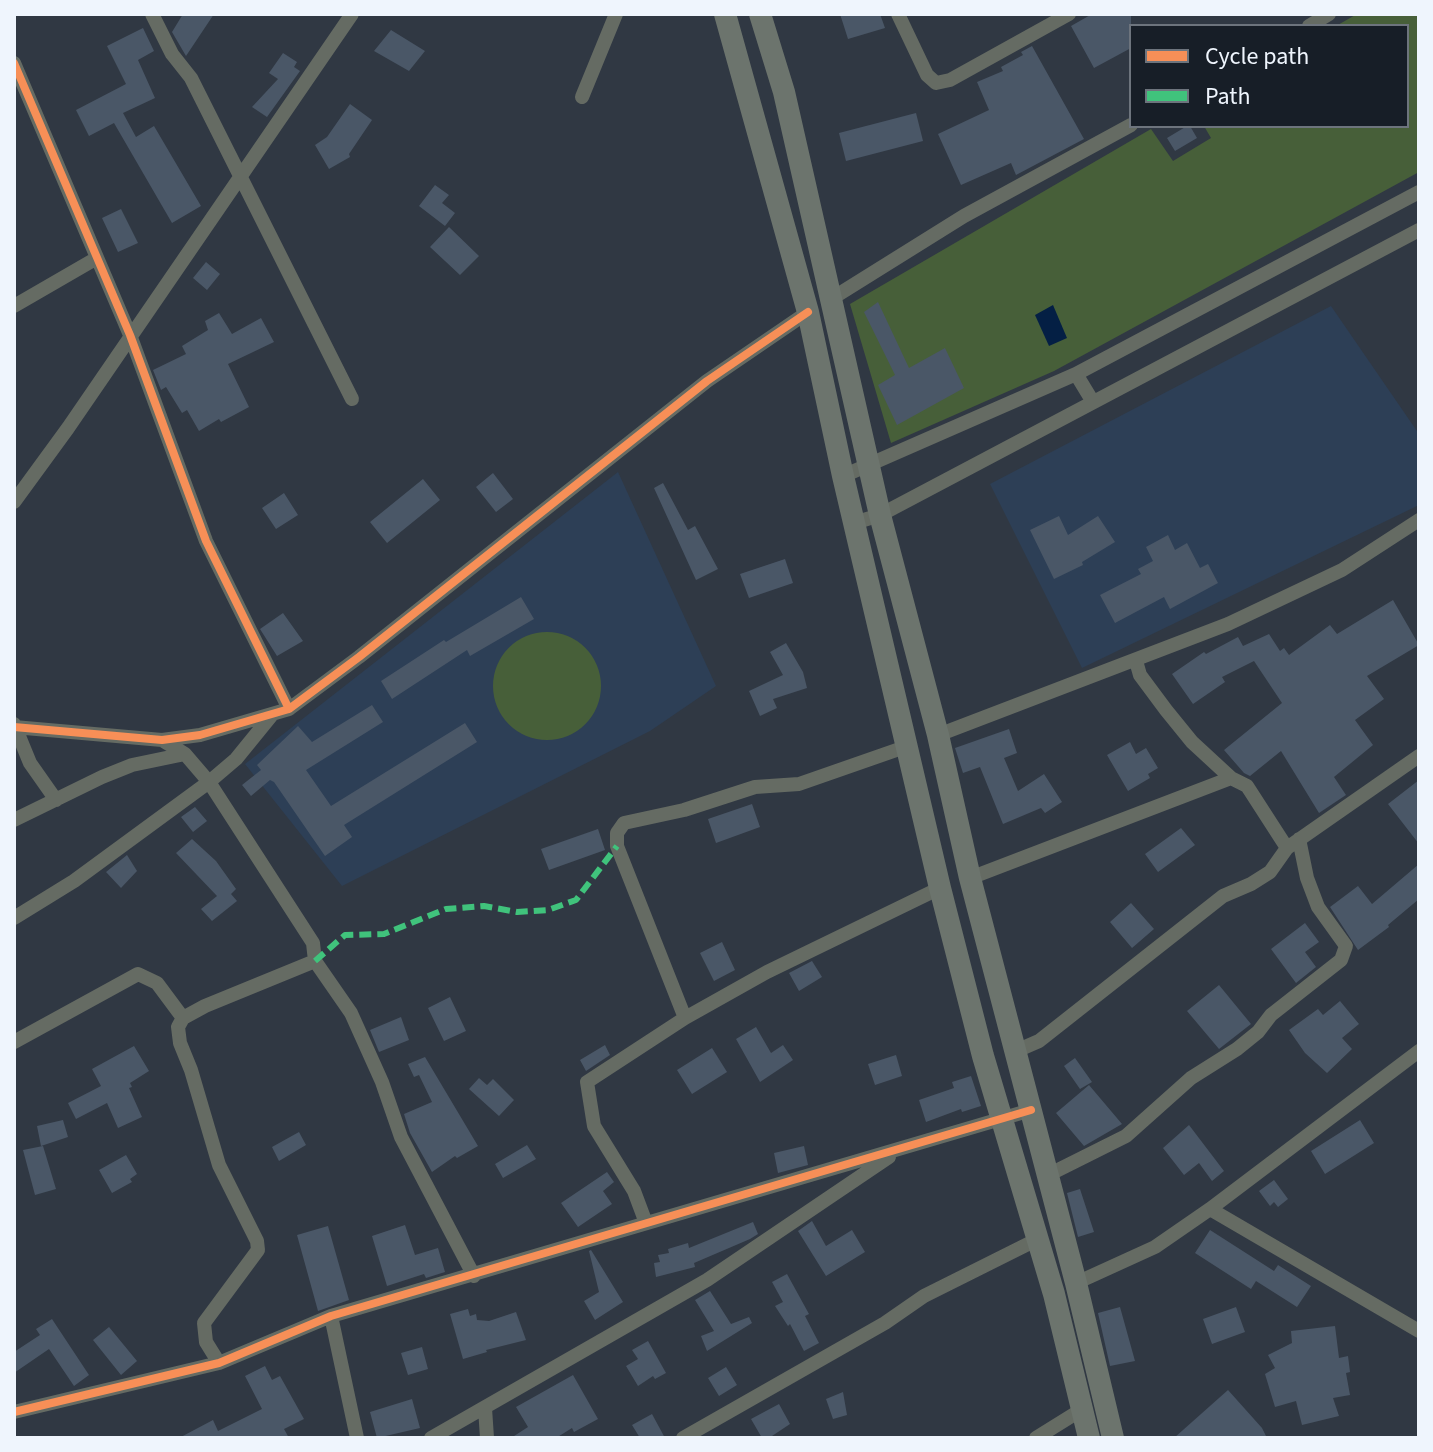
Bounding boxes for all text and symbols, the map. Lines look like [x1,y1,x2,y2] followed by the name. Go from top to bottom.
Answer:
[1129,24,1409,128] legend
[1205,39,1309,74] text: Cycle path
[1205,79,1251,114] text: Path

